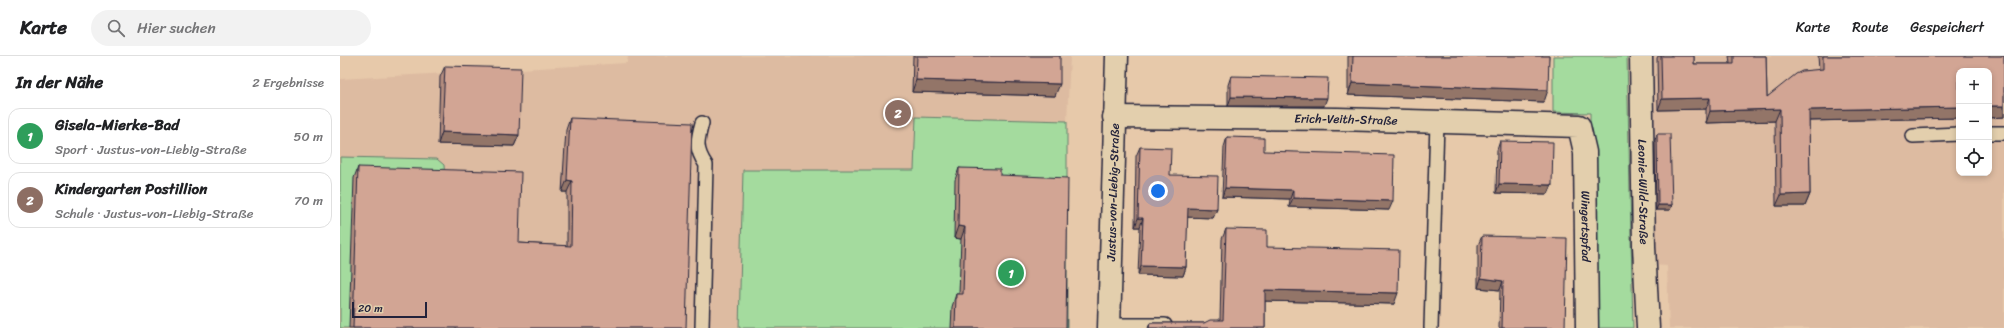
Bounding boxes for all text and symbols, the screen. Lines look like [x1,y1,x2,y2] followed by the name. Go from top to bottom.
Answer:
[91,10,371,46] search box
[20,11,67,44] text: Karte
[137,15,216,41] text: Hier suchen
[1796,15,1830,40] text: Karte
[1852,15,1888,40] text: Route
[1910,15,1984,40] text: Gespeichert
[105,17,127,39] icon: search
[16,67,103,97] text: In der Nähe
[1956,68,1992,176] map controls
[1956,68,1992,104] button: +
[252,71,324,94] text: 2 Ergebnisse
[885,98,911,128] pin: 2
[1956,104,1992,140] button: −
[1294,108,1398,132] street label: Erich-Veith-Straße
[55,112,179,138] text: Gisela-Mierke-Bad
[1100,123,1126,262] street label: Justus-von-Liebig-Straße
[27,125,33,148] text: 1
[293,125,323,148] text: 50 m
[55,138,247,161] text: Sport · Justus-von-Liebig-Straße
[1631,139,1655,245] street label: Leonie-Wild-Straße
[1956,140,1992,176] button: locate
[55,176,207,202] text: Kindergarten Postillion
[1148,181,1168,201] your location
[26,189,34,212] text: 2
[294,189,323,212] text: 70 m
[1574,191,1597,263] street label: Wingertspfad
[55,202,253,225] text: Schule · Justus-von-Liebig-Straße
[998,258,1024,288] pin: 1
[358,299,383,318] text: 20 m
[352,300,427,319] scale bar

